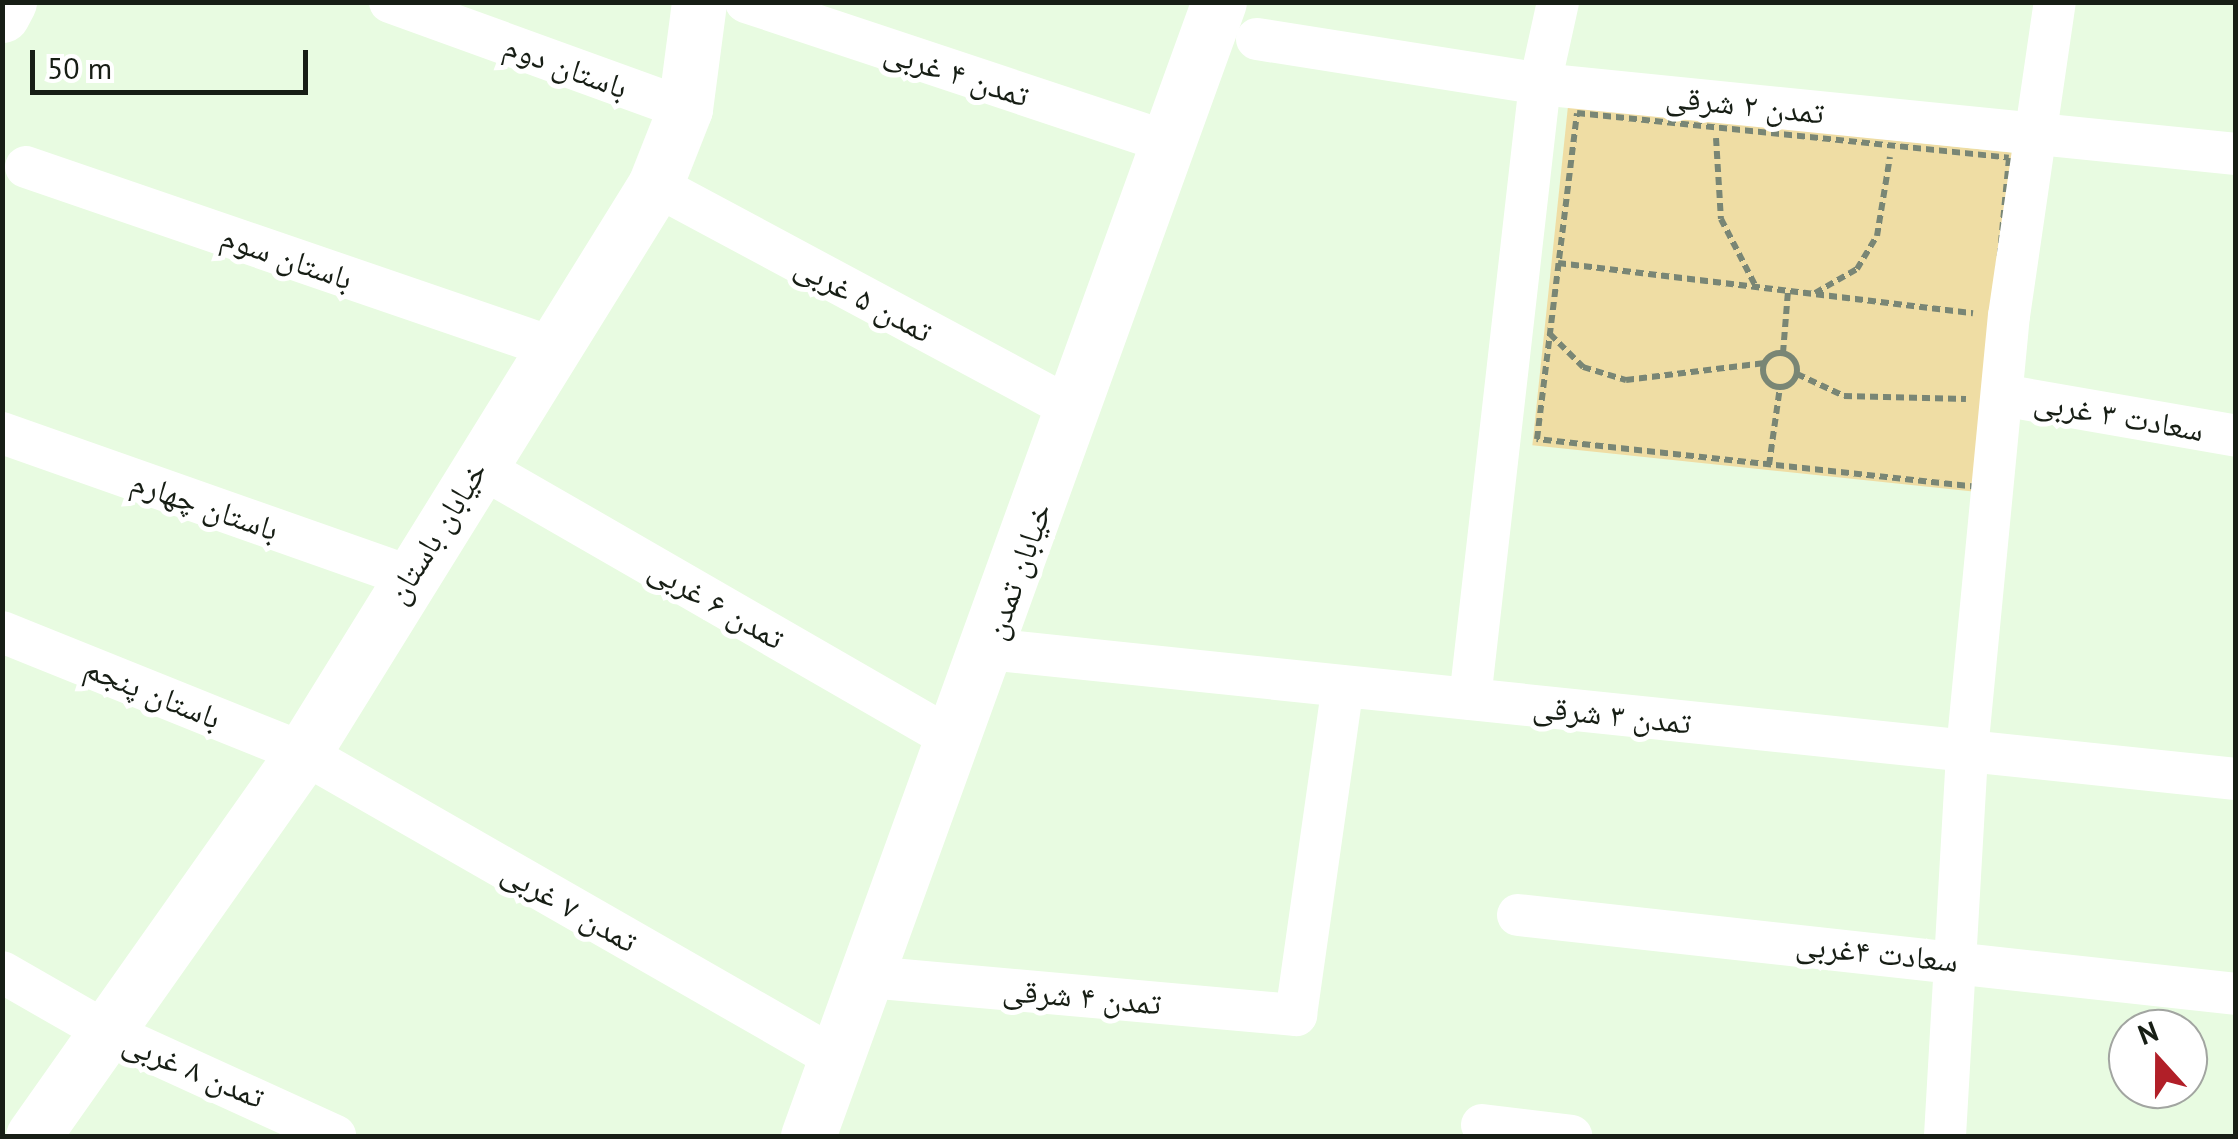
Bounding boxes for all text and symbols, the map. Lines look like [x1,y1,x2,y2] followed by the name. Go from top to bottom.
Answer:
[499,26,633,106] street label: باستان دوم
[35,30,312,92] scale bar
[880,32,1034,114] street label: تمدن ۴ غربی
[47,48,112,87] text: 50 m
[1664,77,1826,131] street label: تمدن ۲ شرقی
[216,217,358,297] street label: باستان سوم
[789,246,939,350] street label: تمدن ۵ غربی
[2031,381,2207,449] street label: سعادت ۳ غربی
[377,454,495,610] street label: خیابان باستان
[126,462,284,548] street label: باستان چهارم
[975,498,1059,644] street label: خیابان تمدن
[643,549,791,657] street label: تمدن ۶ غربی
[79,647,227,737] street label: باستان پنجم
[1531,687,1693,741] street label: تمدن ۳ شرقی
[496,852,644,960] street label: تمدن ۷ غربی
[1794,924,1960,980] street label: سعادت ۴غربی
[1001,970,1163,1022] street label: تمدن ۴ شرقی
[2108,1009,2208,1109] north arrow
[2133,1012,2163,1053] text: N
[118,1022,270,1116] street label: تمدن ۸ غربی

